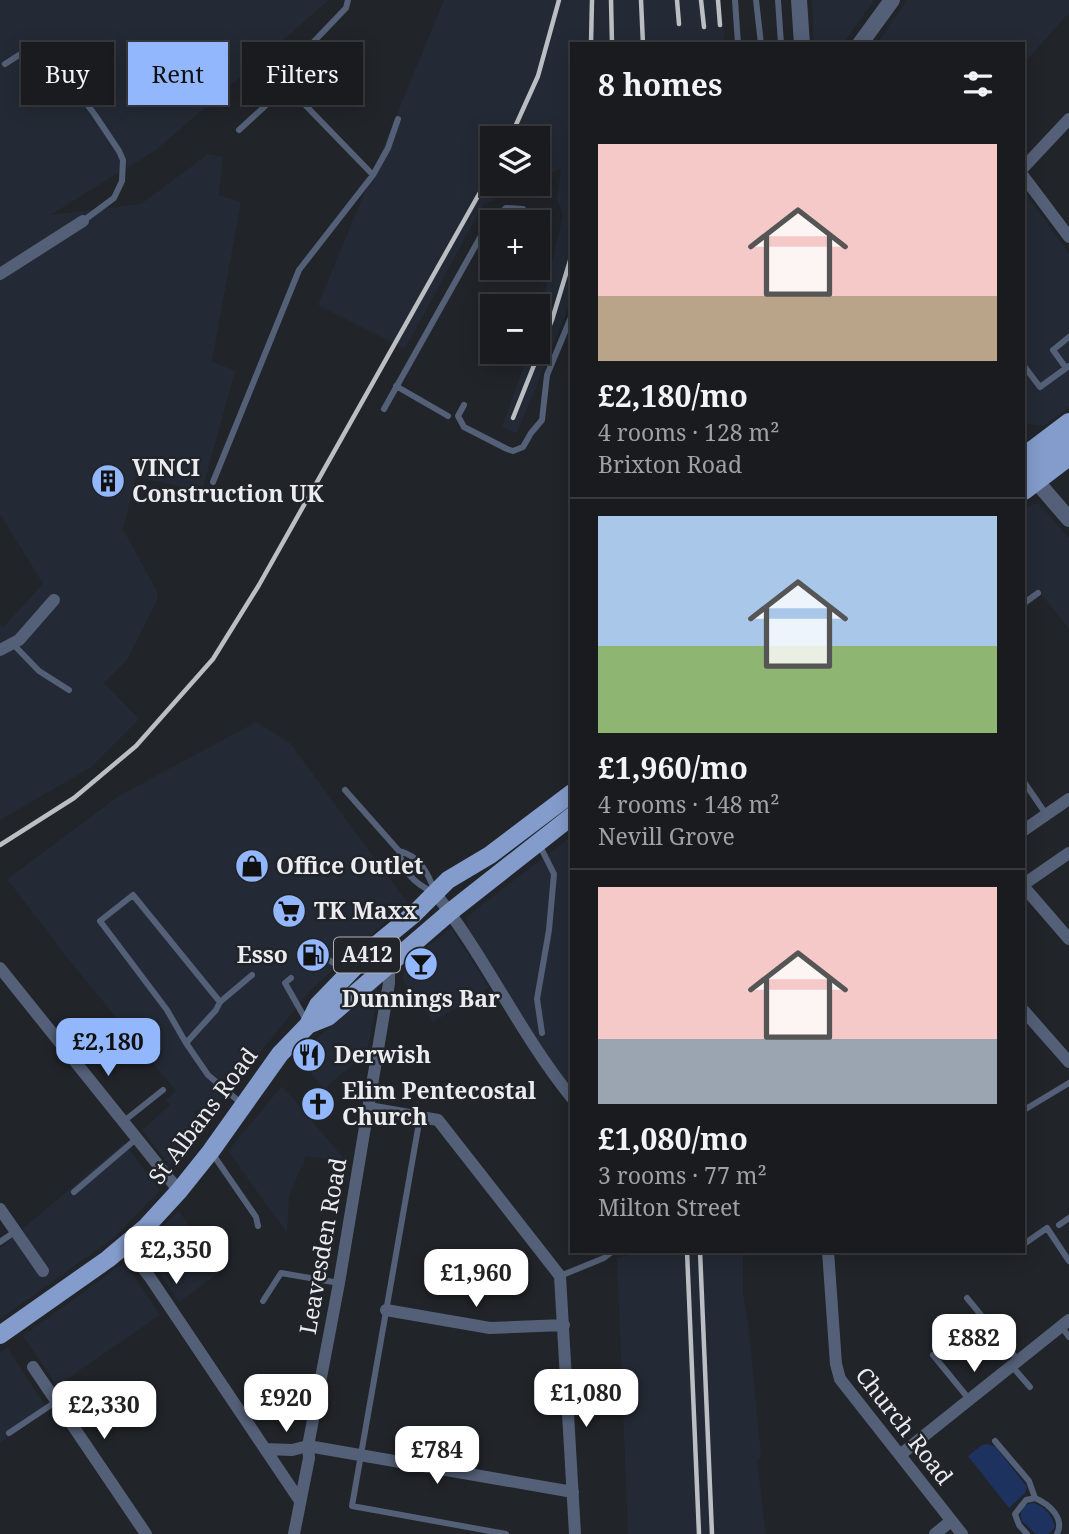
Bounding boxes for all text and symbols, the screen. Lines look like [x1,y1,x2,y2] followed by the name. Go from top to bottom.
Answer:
[21,42,114,105] chip: Buy
[128,42,228,105] chip: Rent
[242,42,363,105] chip: Filters
[598,64,722,105] text: 8 homes
[959,65,997,103] icon: filters
[480,126,550,364] map controls
[480,126,550,196] button: layers
[735,189,861,315] icon: home
[480,210,550,280] button: +
[480,294,550,364] button: −
[598,375,748,416] text: £2,180/mo
[598,416,780,448] text: 4 rooms · 128 m²
[598,448,742,480] text: Brixton Road
[132,451,324,509] place label: VINCI Construction UK
[89,462,127,500] building icon: VINCI Construction UK
[735,561,861,687] icon: home
[598,747,748,788] text: £1,960/mo
[598,788,780,820] text: 4 rooms · 148 m²
[598,820,735,852] text: Nevill Grove
[233,847,271,885] shop icon: Office Outlet
[276,849,423,881] place label: Office Outlet
[270,892,308,930] supermarket icon: TK Maxx
[314,894,417,926] place label: TK Maxx
[735,932,861,1058] icon: home
[294,936,332,974] fuel station icon: Esso
[334,937,400,972] road number: A412
[237,938,288,970] place label: Esso
[402,945,440,983] bar icon: Dunnings Bar
[342,982,500,1014] place label: Dunnings Bar
[51,1018,165,1078] pin: £2,180
[72,1025,144,1057] text: £2,180
[290,1036,328,1074] restaurant icon: Derwish
[334,1038,431,1070] place label: Derwish
[140,1040,264,1190] street label: St Albans Road
[342,1074,536,1132] place label: Elim Pentecostal Church
[299,1085,337,1123] church icon: Elim Pentecostal Church
[598,1118,748,1159] text: £1,080/mo
[291,1155,353,1336] street label: Leavesden Road
[598,1159,767,1191] text: 3 rooms · 77 m²
[598,1191,740,1223] text: Milton Street
[119,1226,233,1286] pin: £2,350
[140,1233,212,1265] text: £2,350
[419,1250,533,1309] pin: £1,960
[440,1256,512,1288] text: £1,960
[933,1314,1015,1374] pin: £882
[948,1321,1000,1353] text: £882
[849,1360,961,1491] street label: Church Road
[529,1370,643,1429] pin: £1,080
[245,1374,327,1434] pin: £920
[550,1376,622,1408] text: £1,080
[260,1381,312,1413] text: £920
[47,1382,161,1441] pin: £2,330
[68,1388,140,1420] text: £2,330
[396,1426,478,1486] pin: £784
[411,1433,463,1465] text: £784

